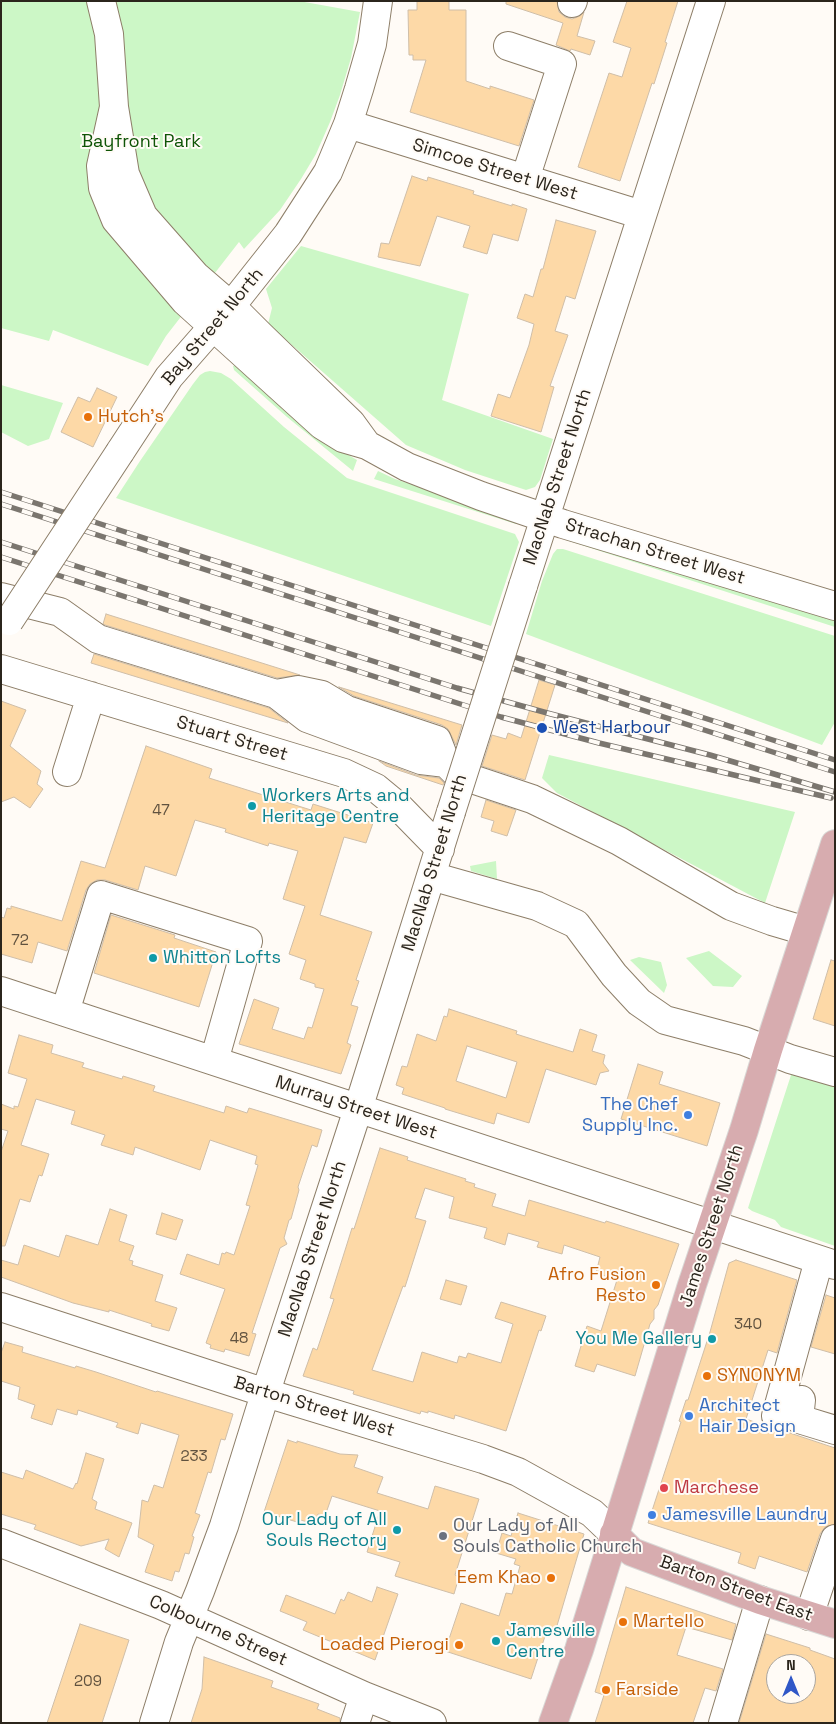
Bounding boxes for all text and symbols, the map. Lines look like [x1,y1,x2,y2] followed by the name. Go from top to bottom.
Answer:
[81,131,201,153] park label: Bayfront Park
[410,135,580,205] street label: Simcoe Street West
[158,264,268,390] street label: Bay Street North
[519,386,597,568] street label: MacNab Street North
[98,406,164,428] place label: Hutch's
[82,411,94,423] marker: Hutch's
[562,514,748,590] street label: Strachan Street West
[174,712,290,766] street label: Stuart Street
[553,717,671,739] place label: West Harbour
[535,721,549,735] marker: West Harbour
[398,772,472,954] street label: MacNab Street North
[262,785,409,828] place label: Workers Arts and Heritage Centre
[246,800,258,812] marker: Workers Arts and Heritage Centre
[152,802,170,820] house number: 47
[11,932,29,950] house number: 72
[163,947,281,969] place label: Whitton Lofts
[147,952,159,964] marker: Whitton Lofts
[272,1072,440,1144] street label: Murray Street West
[582,1094,678,1136] place label: The Chef Supply Inc.
[682,1109,694,1121] marker: The Chef Supply Inc.
[676,1142,748,1310] street label: James Street North
[274,1158,352,1340] street label: MacNab Street North
[548,1264,646,1306] place label: Afro Fusion Resto
[650,1279,662,1291] marker: Afro Fusion Resto
[734,1316,762,1334] house number: 340
[575,1328,702,1350] place label: You Me Gallery
[230,1330,248,1348] house number: 48
[706,1333,718,1345] marker: You Me Gallery
[717,1365,801,1387] place label: SYNONYM
[701,1370,713,1382] marker: SYNONYM
[231,1372,397,1442] street label: Barton Street West
[699,1395,796,1438] place label: Architect Hair Design
[683,1410,695,1422] marker: Architect Hair Design
[180,1448,208,1466] house number: 233
[674,1477,759,1499] place label: Marchese
[658,1482,670,1494] marker: Marchese
[662,1504,827,1526] place label: Jamesville Laundry
[262,1509,387,1552] place label: Our Lady of All Souls Rectory
[646,1509,658,1521] marker: Jamesville Laundry
[453,1515,642,1558] place label: Our Lady of All Souls Catholic Church
[391,1524,403,1536] marker: Our Lady of All Souls Rectory
[437,1530,449,1542] marker: Our Lady of All Souls Catholic Church
[656,1551,816,1627] street label: Barton Street East
[457,1567,541,1589] place label: Eem Khao
[545,1572,557,1584] marker: Eem Khao
[146,1591,290,1671] street label: Colbourne Street
[633,1611,704,1633] place label: Martello
[617,1616,629,1628] marker: Martello
[506,1620,595,1662] place label: Jamesville Centre
[320,1634,449,1656] place label: Loaded Pierogi
[490,1635,502,1647] marker: Jamesville Centre
[453,1639,465,1651] marker: Loaded Pierogi
[766,1654,816,1704] north arrow
[786,1656,796,1674] text: N
[74,1673,102,1691] house number: 209
[616,1679,679,1701] place label: Farside
[600,1684,612,1696] marker: Farside

